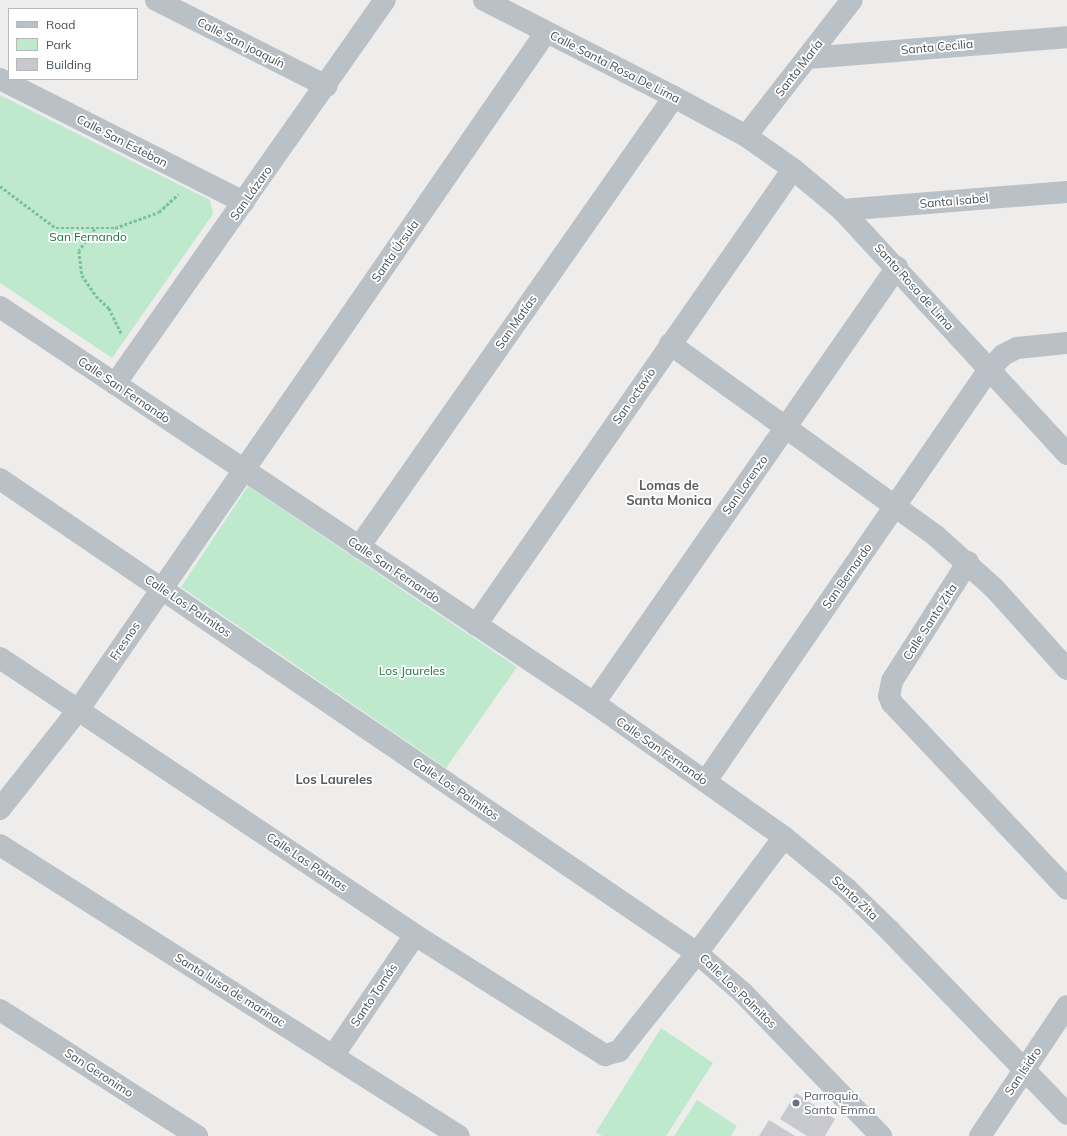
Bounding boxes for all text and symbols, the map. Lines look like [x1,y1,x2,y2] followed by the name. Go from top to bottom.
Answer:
[8,8,138,80] legend
[195,15,287,71] street label: Calle San joaquín
[46,17,75,32] text: Road
[548,28,682,106] street label: Calle Santa Rosa De Lima
[46,37,71,52] text: Park
[772,37,826,99] street label: Santa María
[900,37,974,57] street label: Santa Cecilia
[46,57,91,72] text: Building
[74,112,170,170] street label: Calle San Esteban
[227,163,275,223] street label: San Lázaro
[919,191,989,211] street label: Santa Isabel
[368,217,422,285] street label: Santa Úrsula
[49,230,127,244] park label: San Fernando
[871,241,957,333] street label: Santa Rosa de Lima
[492,292,540,352] street label: San Matías
[75,354,173,426] street label: Calle San Fernando
[609,365,659,427] street label: San octavio
[719,453,771,517] street label: San Lorenzo
[626,478,712,509] district label: Lomas de Santa Monica
[345,534,443,606] street label: Calle San Fernando
[819,541,875,611] street label: San Bernardo
[142,572,234,640] street label: Calle Los Palmitos
[900,581,960,663] street label: Calle Santa Zita
[107,619,143,663] street label: Fresnos
[379,664,445,678] park label: Los Jaureles
[614,714,710,788] street label: Calle San Fernando
[410,755,502,823] street label: Calle Los Palmitos
[295,771,373,787] district label: Los Laureles
[264,830,350,894] street label: Calle Las Palmas
[829,873,881,923] street label: Santa Zita
[172,950,288,1030] street label: Santa luisa de marinac
[697,951,779,1031] street label: Calle Los Palmitos
[348,961,400,1029] street label: Santo Tomás
[1002,1044,1044,1098] street label: San Isidro
[62,1046,136,1100] street label: San Geronimo
[804,1089,876,1117] place label: Parroquia Santa Emma
[791,1098,801,1108] marker: Parroquia Santa Emma

